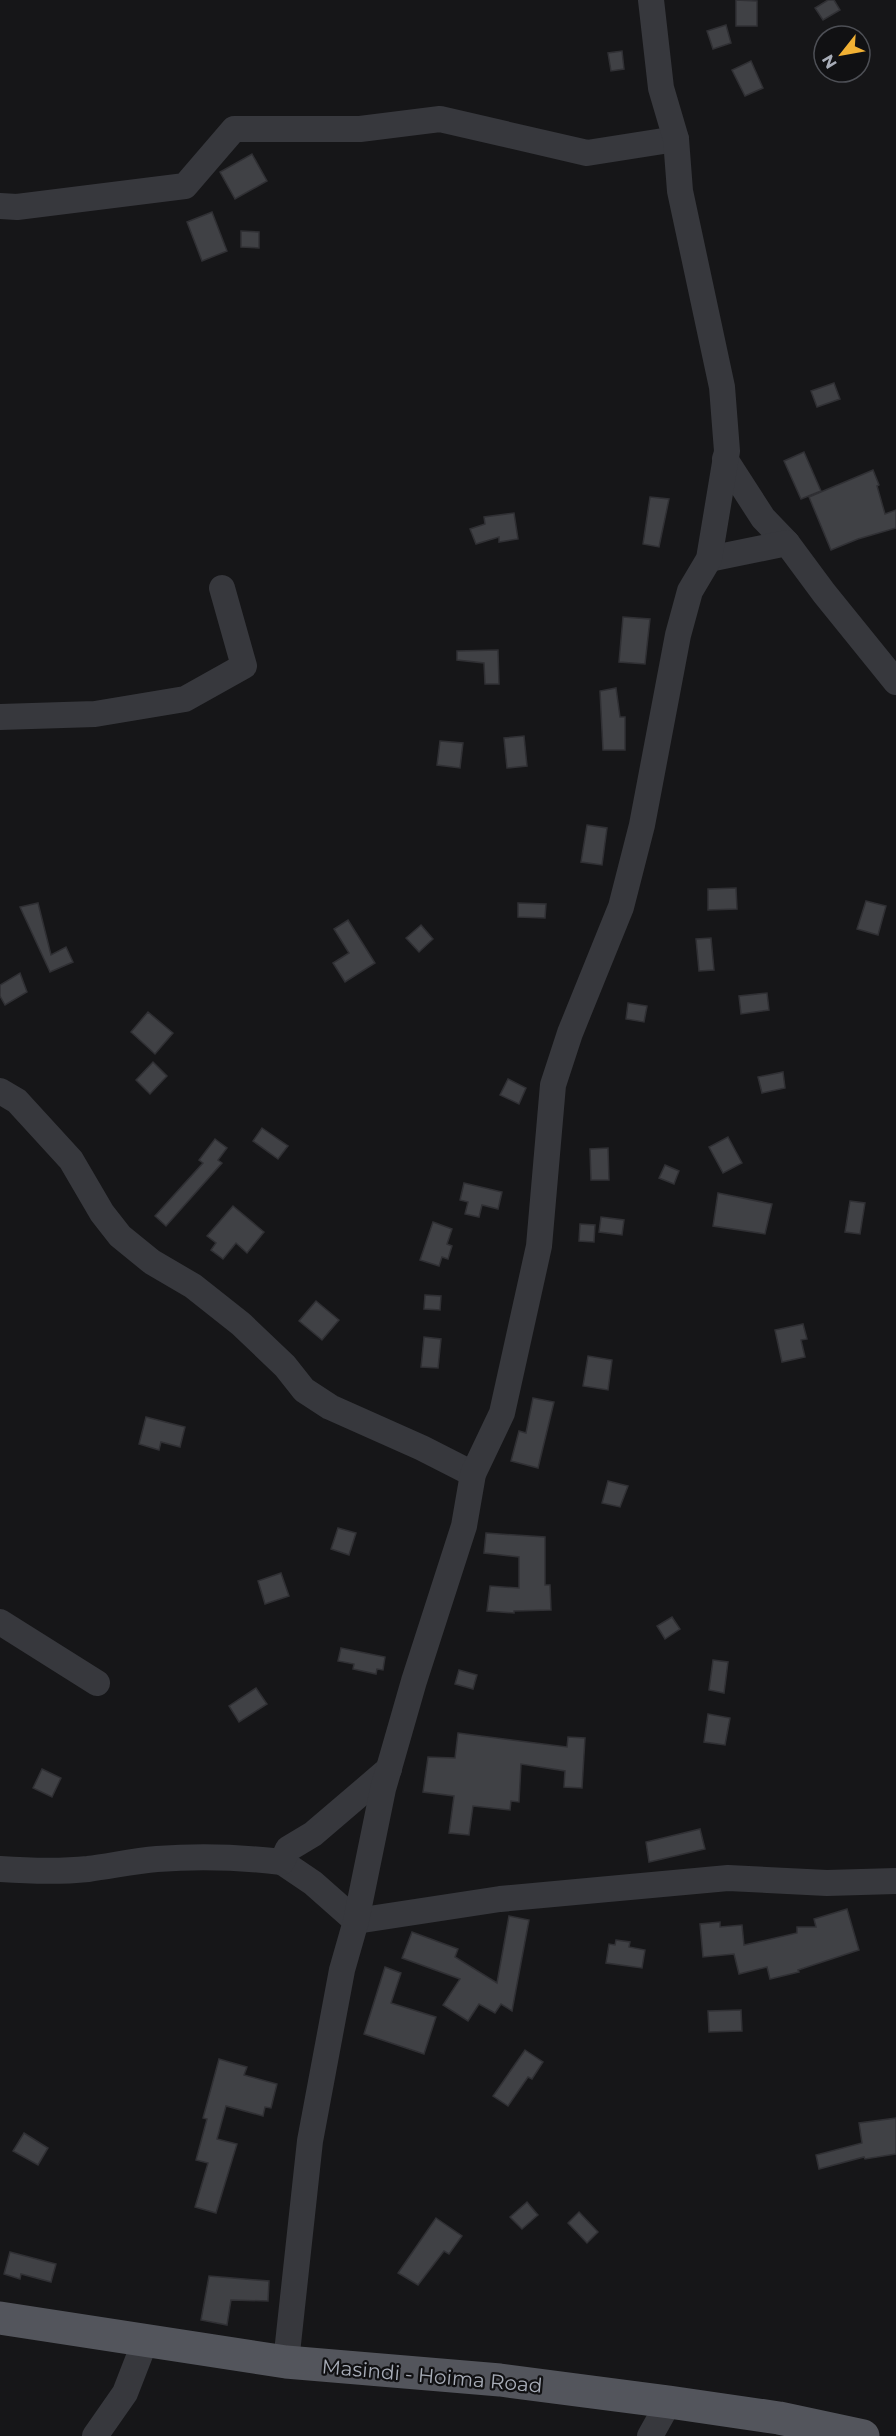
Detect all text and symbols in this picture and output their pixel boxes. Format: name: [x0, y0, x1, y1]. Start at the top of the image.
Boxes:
north arrow: [812, 24, 872, 84]
text: N: [818, 51, 841, 72]
street label: Masindi - Hoima Road: [321, 2354, 543, 2398]

